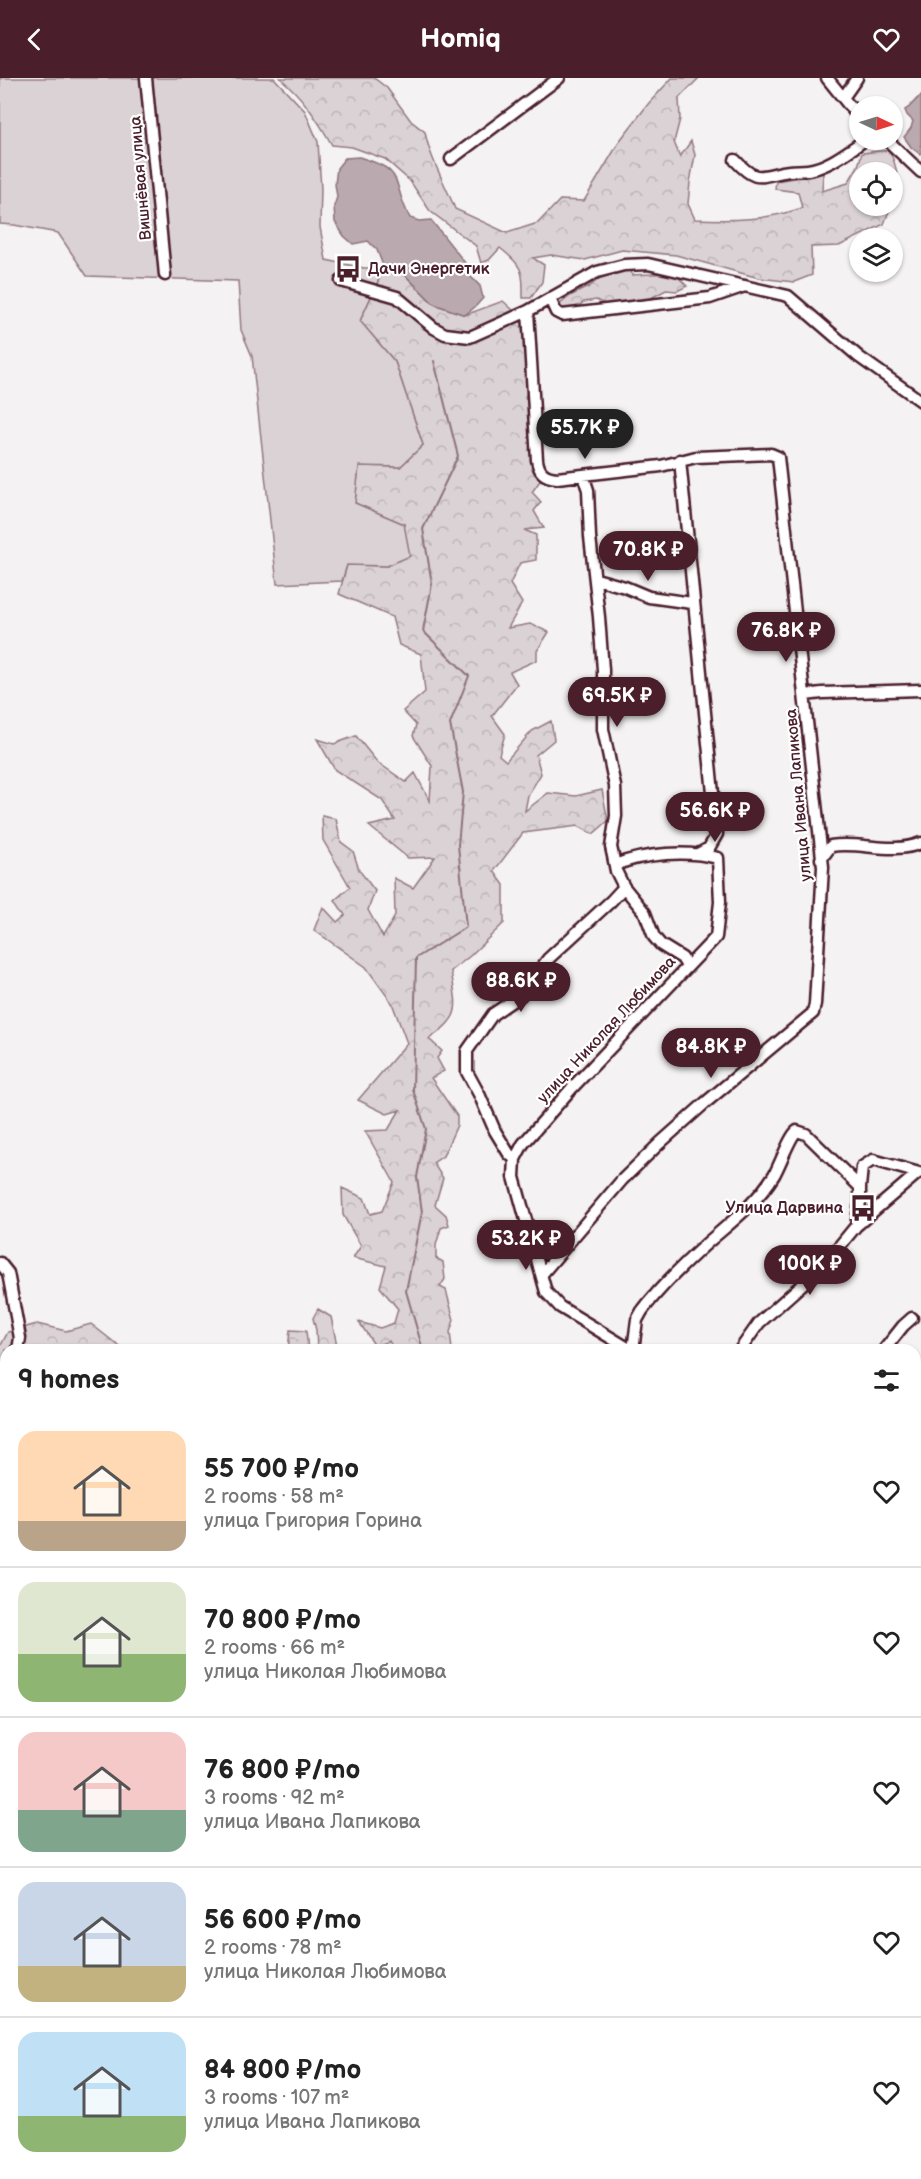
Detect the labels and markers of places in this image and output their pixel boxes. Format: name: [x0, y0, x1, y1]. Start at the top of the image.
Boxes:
bus stop icon: Дачи Энергетик: [333, 254, 363, 284]
place label: Дачи Энергетик: [368, 260, 490, 279]
pin: 55.7K ₽: [530, 409, 640, 460]
pin: 70.8K ₽: [593, 531, 703, 582]
pin: 76.8K ₽: [731, 612, 841, 663]
pin: 69.5K ₽: [562, 677, 672, 728]
pin: 56.6K ₽: [660, 792, 770, 843]
pin: 88.6K ₽: [466, 962, 576, 1013]
pin: 84.8K ₽: [656, 1028, 766, 1079]
bus stop icon: Улица Дарвина: [848, 1193, 878, 1223]
place label: Улица Дарвина: [725, 1199, 844, 1218]
pin: 53.2K ₽: [471, 1220, 581, 1271]
pin: 100K ₽: [761, 1245, 859, 1296]

